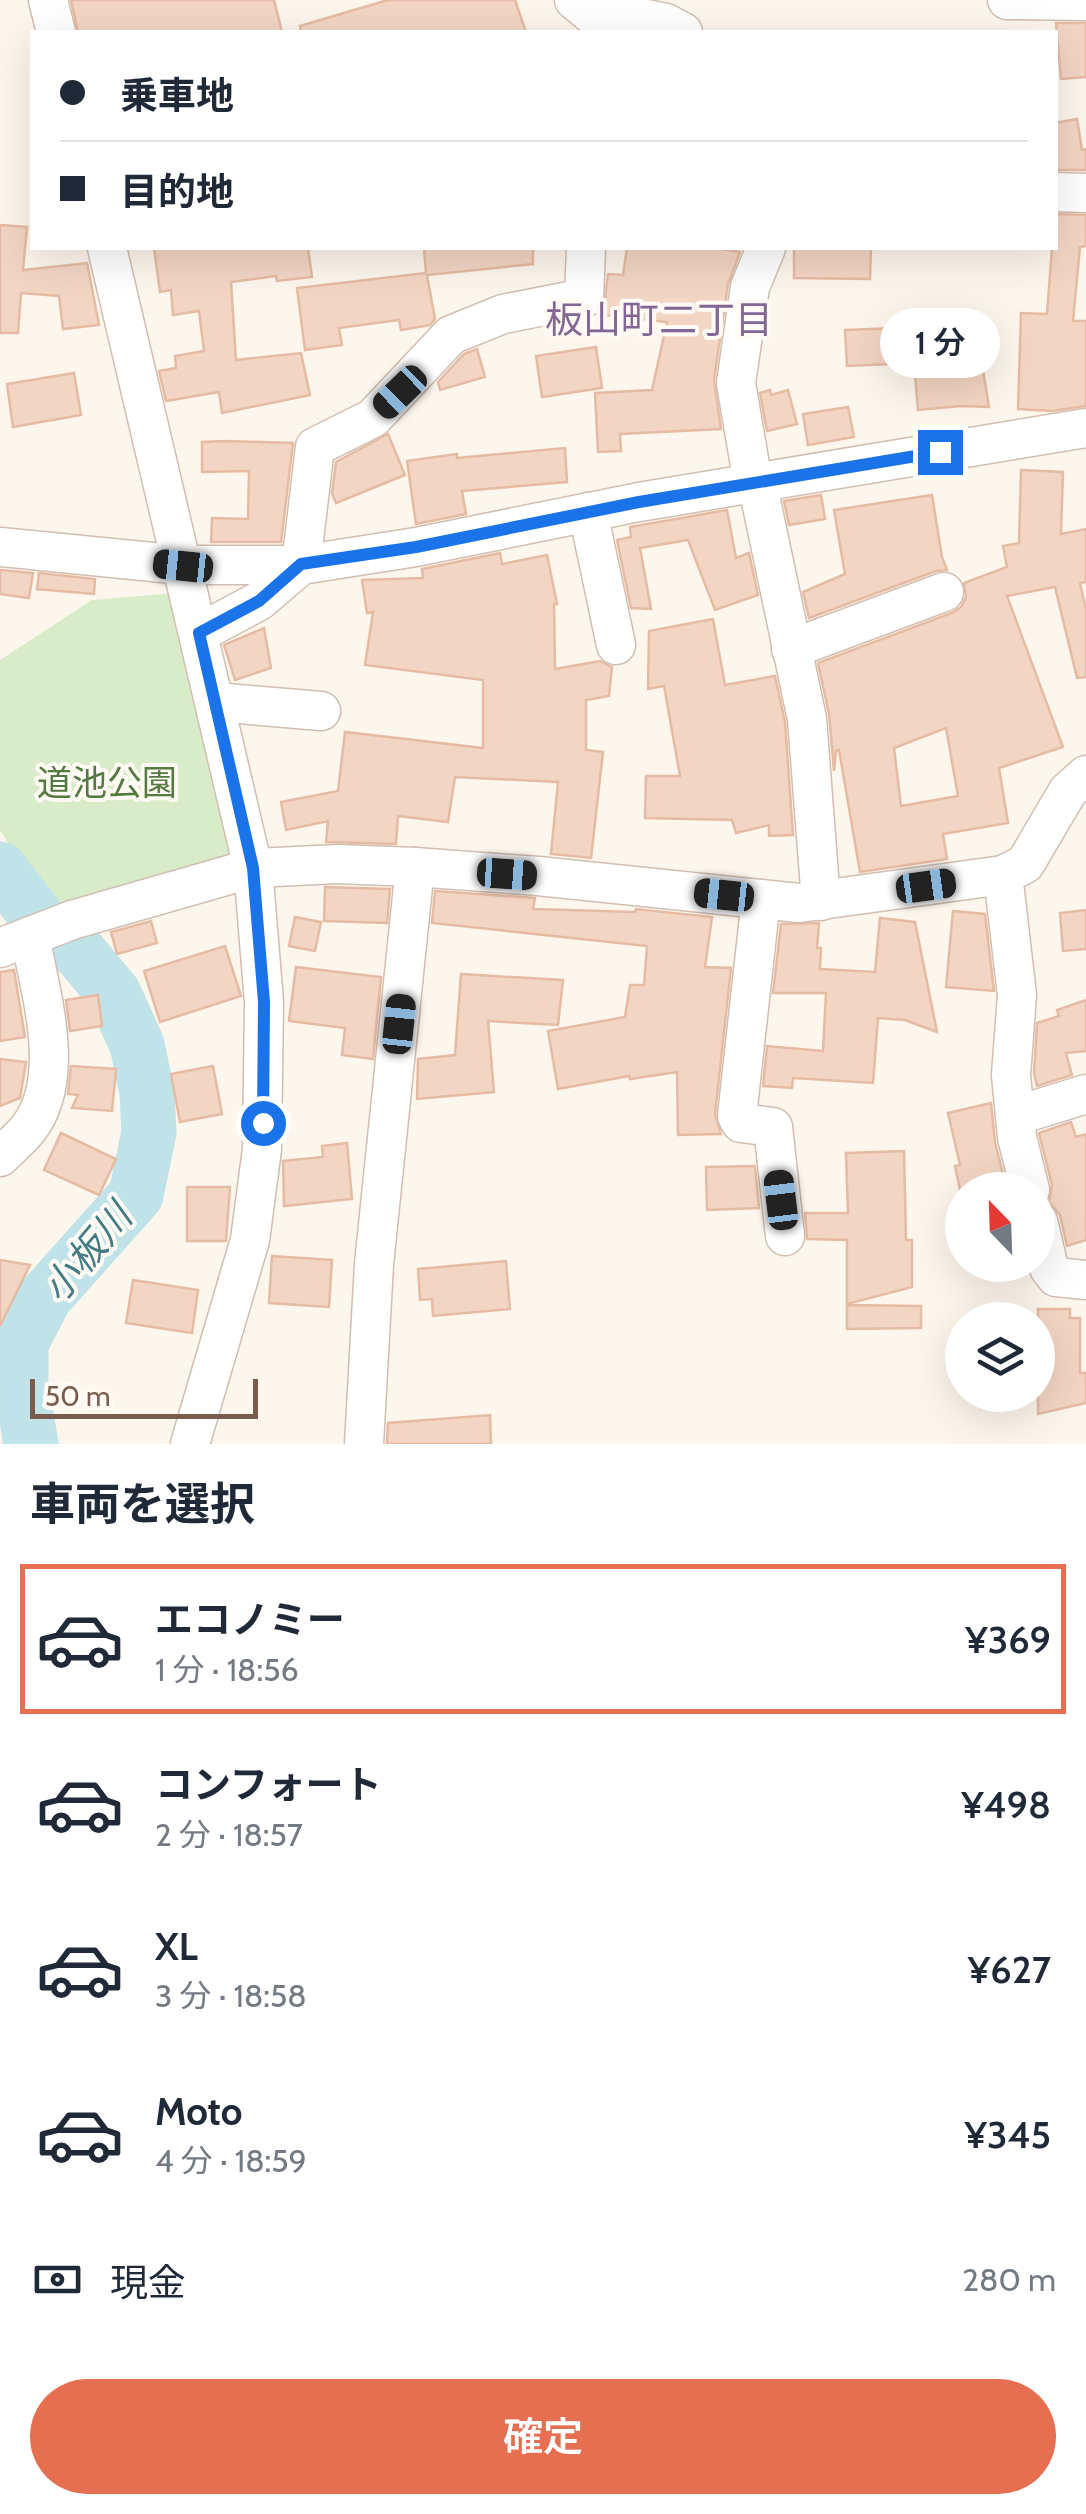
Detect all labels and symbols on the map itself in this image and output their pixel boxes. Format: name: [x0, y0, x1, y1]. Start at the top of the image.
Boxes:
district label: 板山町二丁目: [545, 296, 773, 343]
callout: 1 分: [880, 307, 1000, 377]
car: [368, 360, 432, 424]
route end: [918, 430, 963, 475]
car: [152, 548, 214, 584]
park label: 道池公園: [37, 761, 177, 804]
car: [476, 857, 538, 891]
car: [894, 867, 958, 905]
car: [693, 877, 755, 913]
car: [381, 993, 417, 1055]
route start: [241, 1101, 286, 1146]
car: [762, 1168, 800, 1232]
north arrow: [945, 1172, 1055, 1282]
water label: 小板川: [32, 1191, 144, 1311]
scale bar: [30, 1374, 258, 1418]

